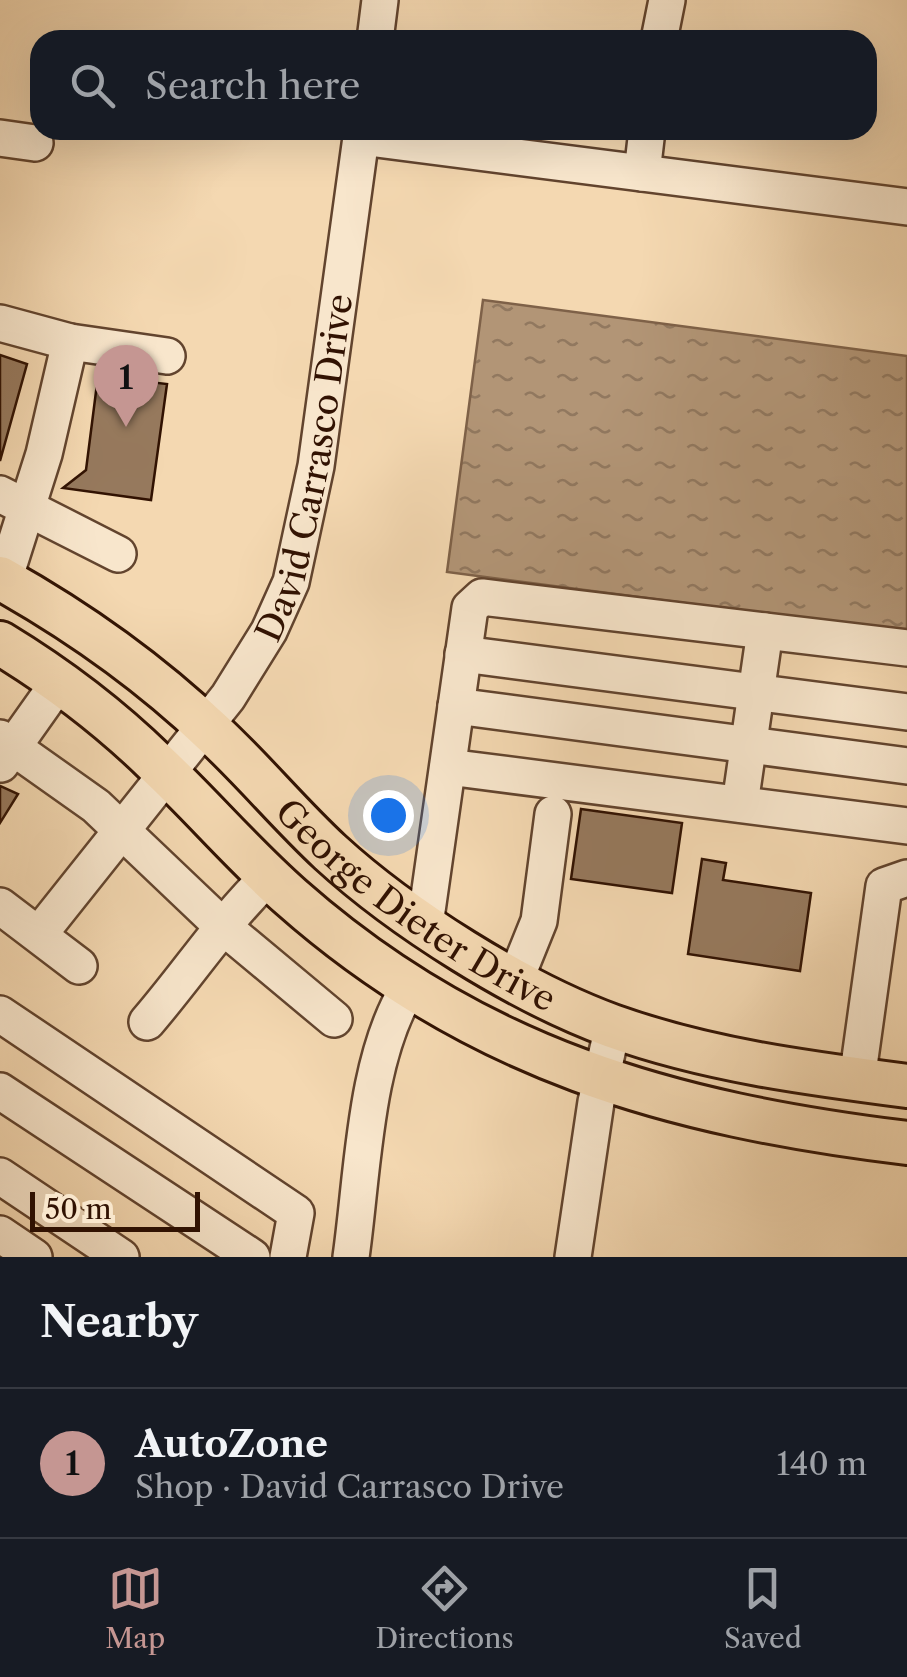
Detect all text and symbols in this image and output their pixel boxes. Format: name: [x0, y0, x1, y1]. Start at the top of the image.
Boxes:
search box: [30, 30, 877, 140]
icon: search: [65, 58, 120, 113]
text: Search here: [145, 62, 360, 109]
street label: David Carrasco Drive: [246, 291, 361, 648]
pin: 1: [94, 344, 158, 427]
street label: George Dieter Drive: [267, 790, 563, 1020]
your location: [363, 790, 414, 841]
scale bar: [30, 1187, 200, 1232]
text: 50 m: [45, 1192, 112, 1226]
text: Nearby: [40, 1296, 198, 1348]
text: AutoZone: [135, 1420, 328, 1467]
text: 1: [65, 1444, 80, 1483]
text: 140 m: [776, 1444, 867, 1483]
text: Shop · David Carrasco Drive: [135, 1467, 564, 1506]
tab: Map: [105, 1561, 165, 1655]
tab: Directions: [375, 1561, 514, 1655]
tab: Saved: [724, 1561, 802, 1655]

